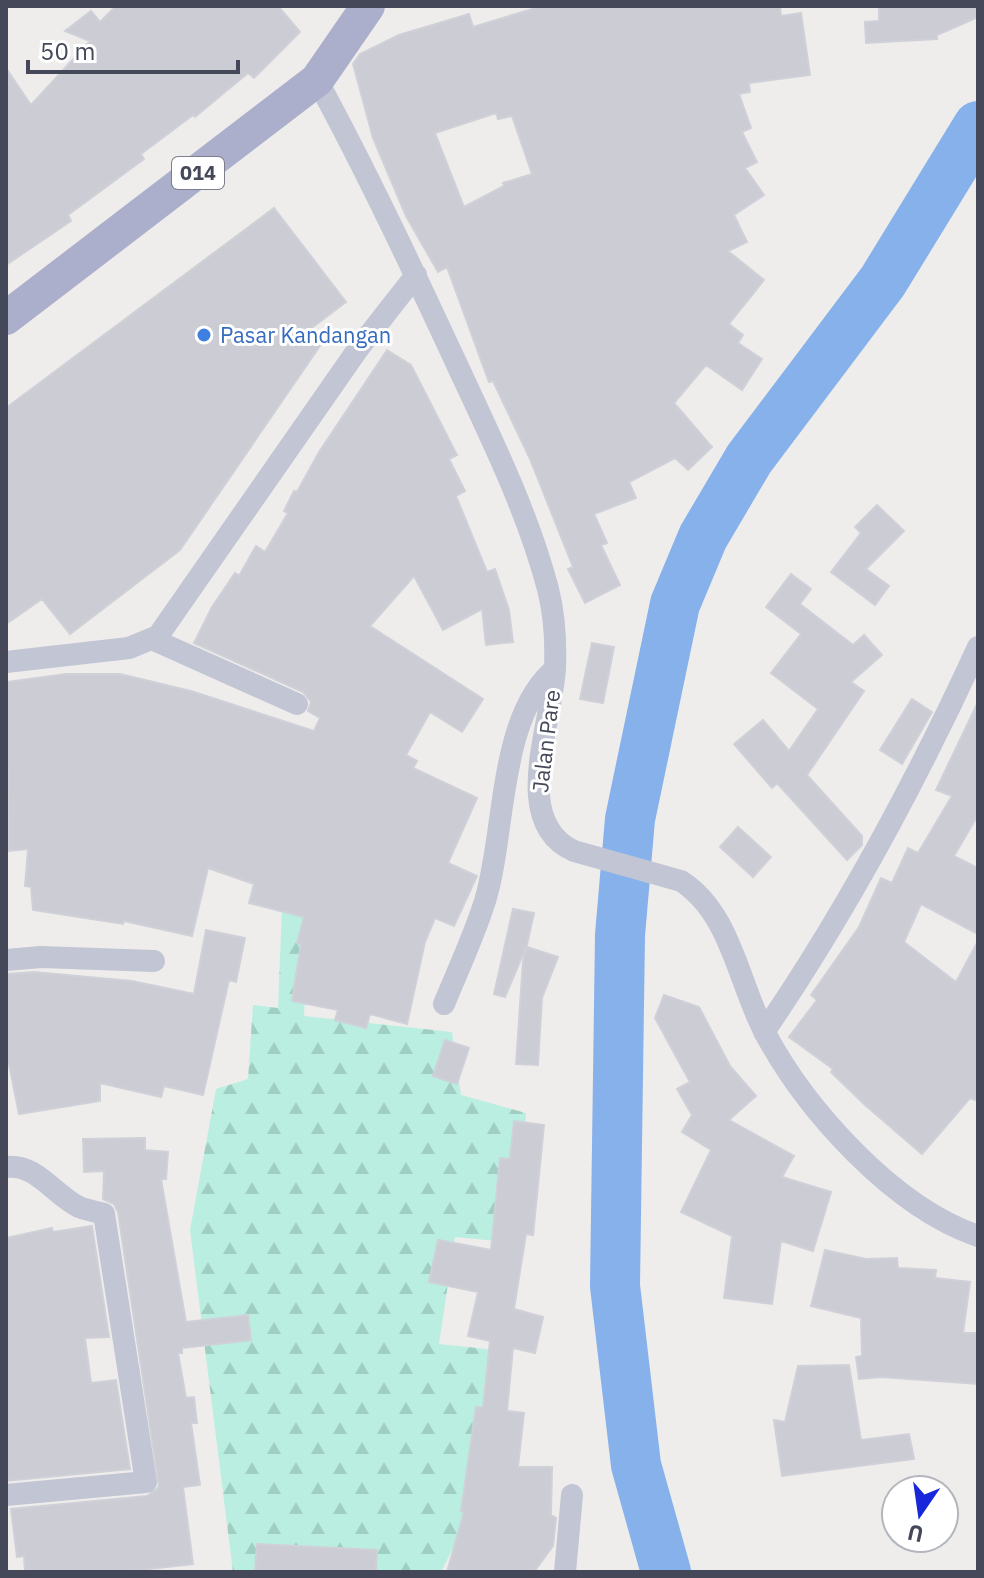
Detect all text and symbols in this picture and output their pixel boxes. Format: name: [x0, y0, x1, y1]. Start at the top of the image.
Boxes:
scale bar: [28, 24, 238, 74]
text: 50 m: [40, 35, 95, 67]
road number: 014: [172, 157, 224, 189]
place label: Pasar Kandangan: [220, 320, 391, 349]
marker: Pasar Kandangan: [195, 326, 213, 344]
street label: Jalan Pare: [525, 688, 566, 794]
north arrow: [880, 1474, 960, 1554]
text: U: [905, 1518, 926, 1550]

